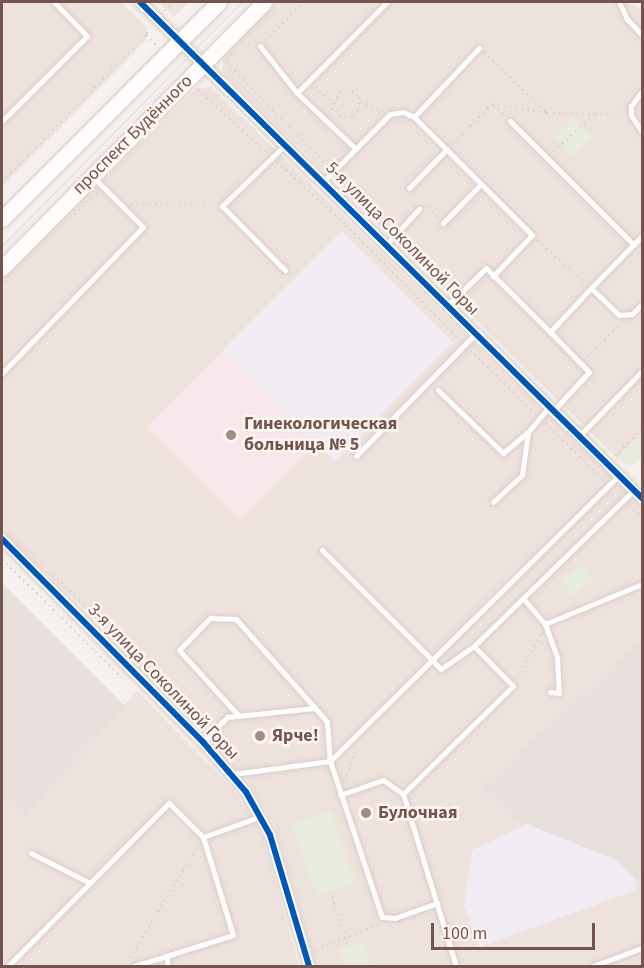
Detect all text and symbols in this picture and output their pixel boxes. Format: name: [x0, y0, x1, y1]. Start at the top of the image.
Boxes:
street label: проспект Будённого: [69, 71, 197, 199]
street label: 5-я улица Соколиной Горы: [321, 158, 483, 320]
place label: Гинекологическая больница № 5: [244, 414, 397, 456]
marker: Гинекологическая больница № 5: [222, 426, 240, 444]
street label: 3-я улица Соколиной Горы: [83, 599, 243, 765]
place label: Ярче!: [272, 725, 319, 747]
marker: Ярче!: [253, 729, 267, 743]
place label: Булочная: [378, 802, 458, 824]
marker: Булочная: [359, 806, 373, 820]
scale bar: [434, 911, 598, 949]
text: 100 m: [442, 921, 487, 946]

